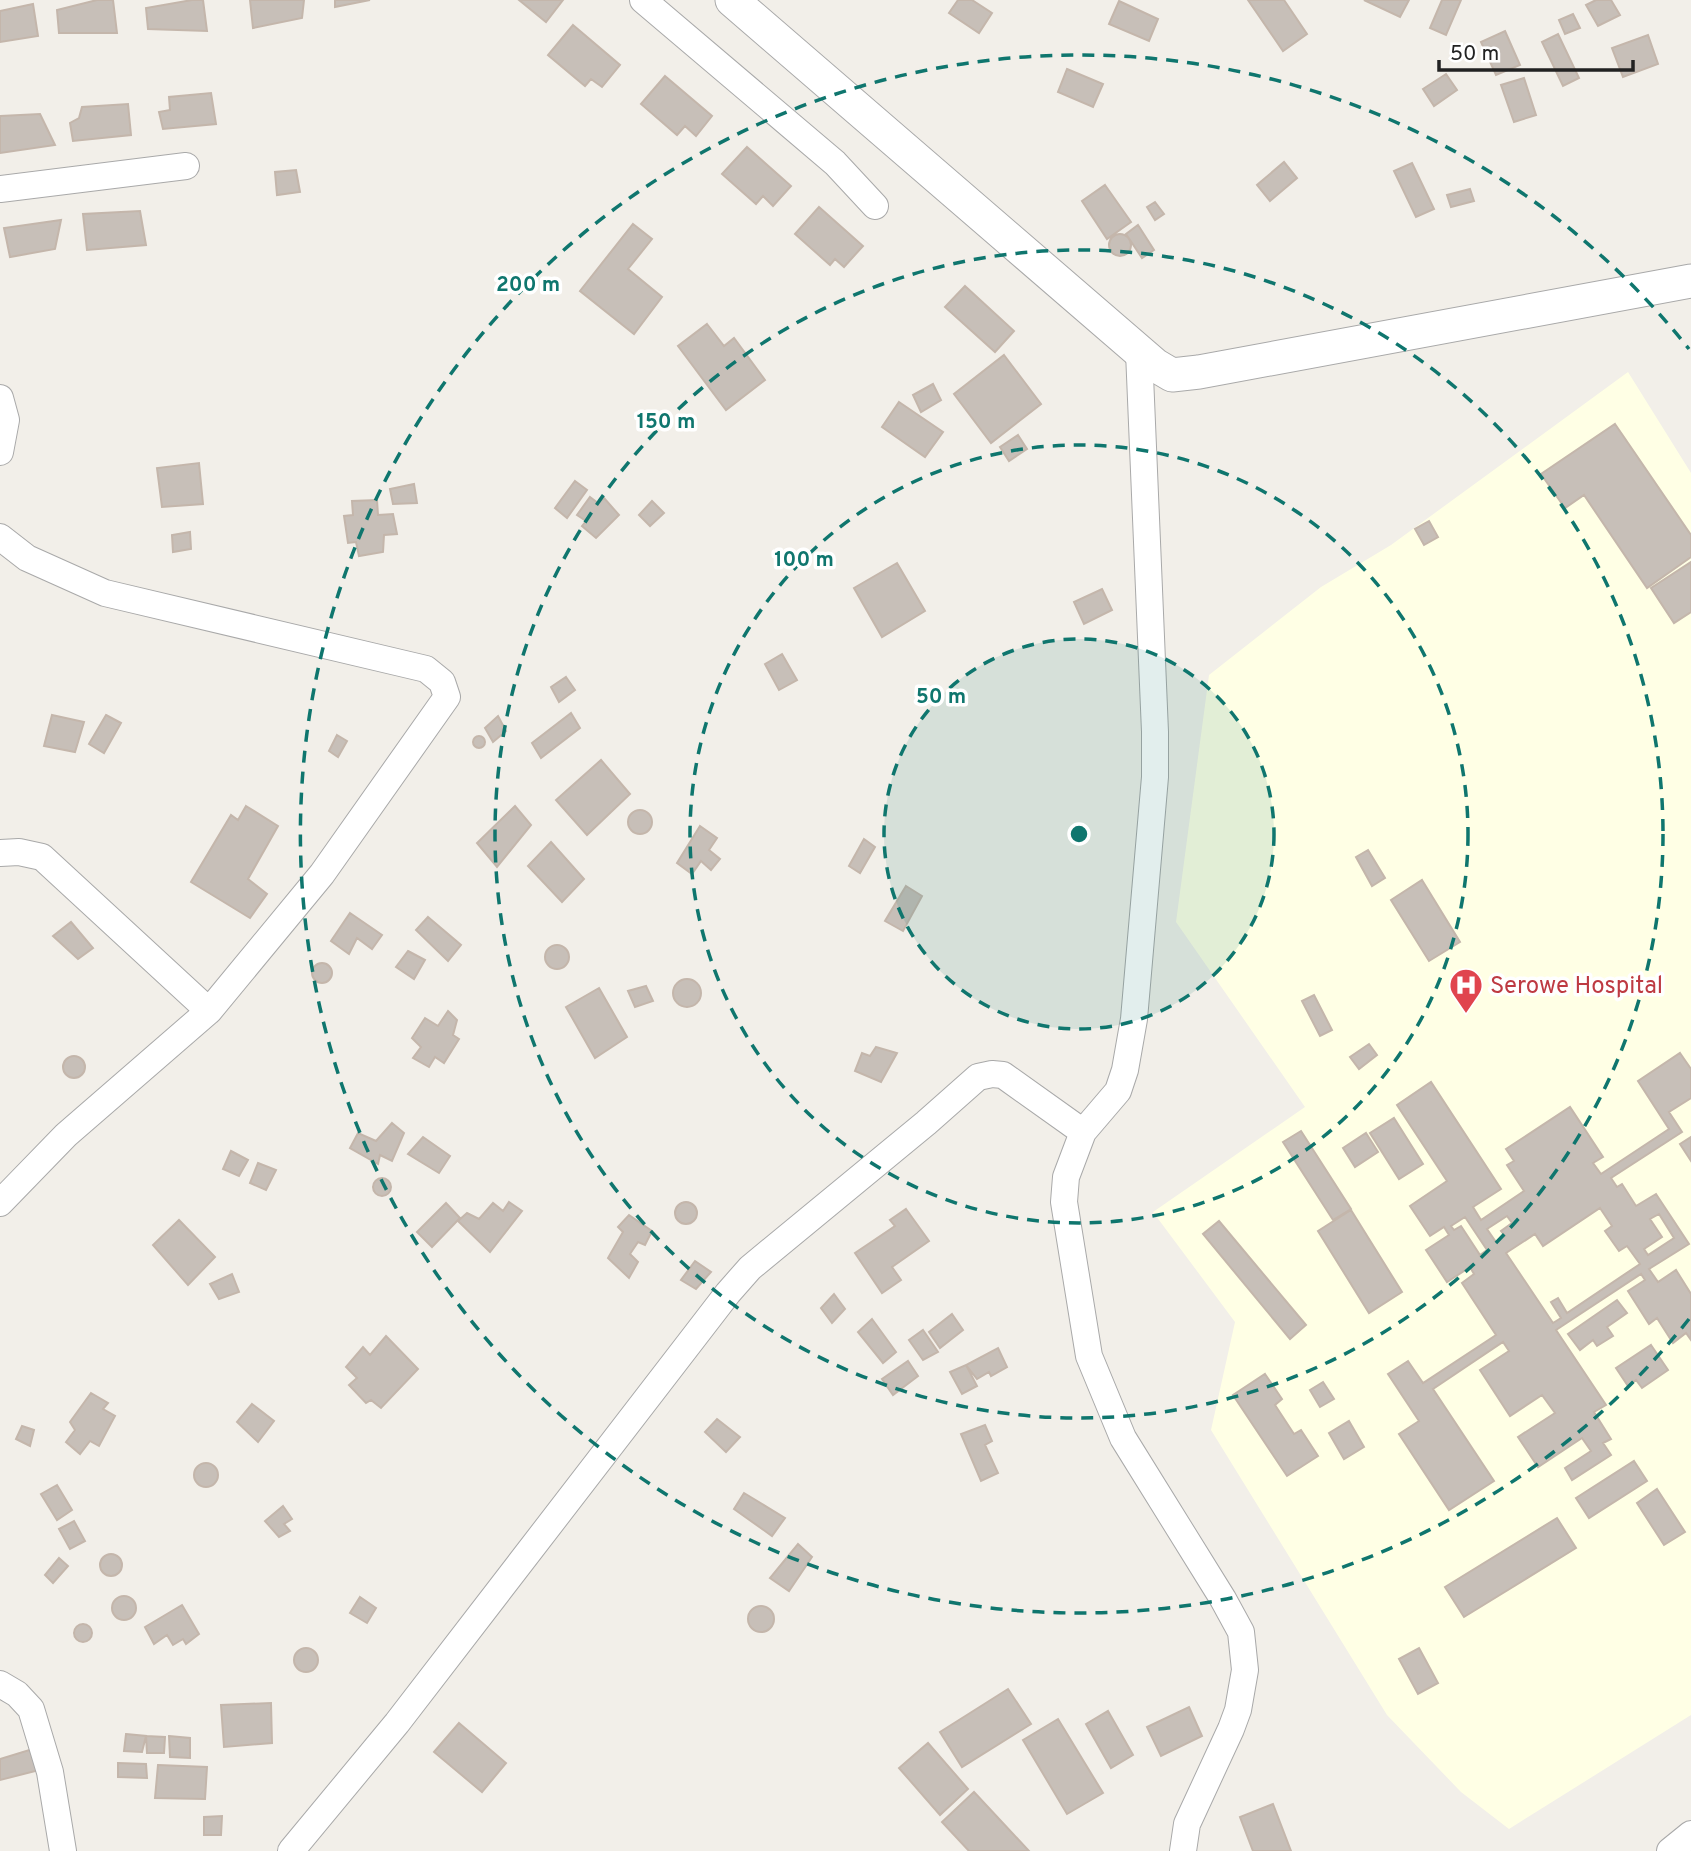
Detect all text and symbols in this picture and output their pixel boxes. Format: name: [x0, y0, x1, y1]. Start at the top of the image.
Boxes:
scale bar: [1439, 28, 1633, 72]
text: 50 m: [1450, 41, 1499, 68]
text: 200 m: [496, 272, 560, 299]
text: 150 m: [637, 409, 695, 436]
text: 100 m: [774, 547, 834, 574]
text: 50 m: [916, 684, 966, 711]
centre of rings: [1067, 822, 1091, 846]
hospital icon: Serowe Hospital: [1447, 966, 1485, 1015]
place label: Serowe Hospital: [1490, 972, 1663, 1002]

